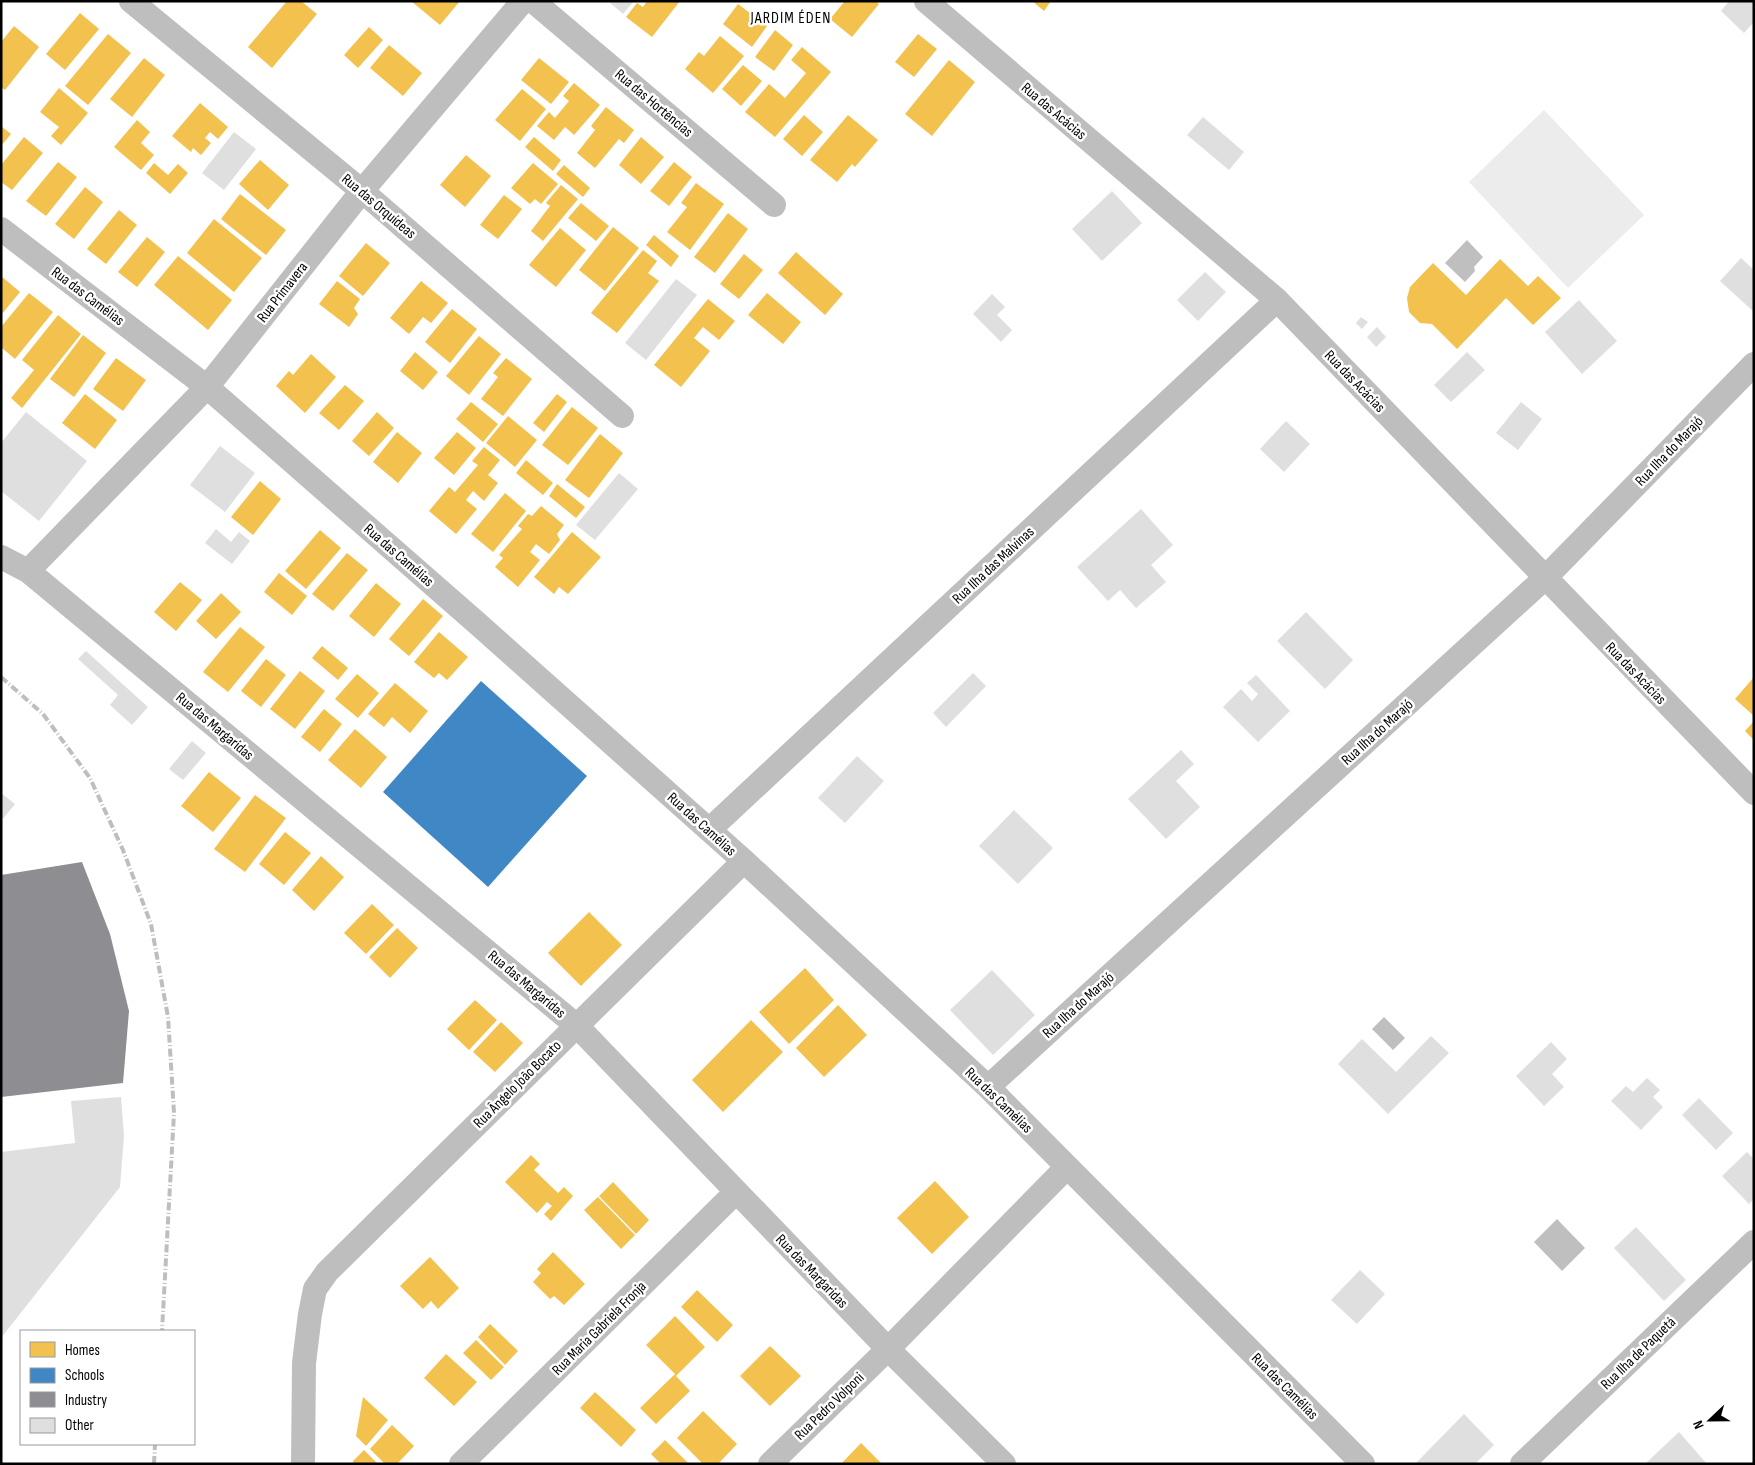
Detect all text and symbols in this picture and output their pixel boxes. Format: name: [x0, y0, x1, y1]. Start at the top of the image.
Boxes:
district label: JARDIM ÉDEN: [750, 9, 831, 28]
street label: Rua das Hortências: [611, 65, 697, 142]
street label: Rua das Acácias: [1017, 79, 1090, 144]
street label: Rua das Orquídeas: [338, 170, 420, 243]
street label: Rua Primavera: [253, 258, 312, 326]
street label: Rua das Camélias: [47, 263, 128, 330]
street label: Rua das Acácias: [1320, 346, 1389, 416]
street label: Rua Ilha do Marajó: [1631, 412, 1707, 490]
street label: Rua das Camélias: [360, 520, 438, 591]
street label: Rua Ilha das Malvinas: [948, 523, 1038, 608]
street label: Rua das Acácias: [1601, 638, 1670, 708]
street label: Rua das Margaridas: [172, 688, 257, 764]
street label: Rua Ilha do Marajó: [1338, 695, 1417, 770]
street label: Rua das Camélias: [663, 788, 740, 860]
street label: Rua das Margaridas: [484, 946, 569, 1022]
street label: Rua Ilha do Marajó: [1039, 968, 1118, 1043]
street label: Rua Ângelo João Bocato: [469, 1036, 565, 1132]
street label: Rua das Camélias: [961, 1063, 1036, 1137]
street label: Rua das Margaridas: [772, 1230, 852, 1312]
street label: Rua Maria Gabriela Fronja: [548, 1277, 651, 1379]
street label: Rua Ilha de Paquetá: [1597, 1313, 1680, 1394]
legend: [20, 1330, 195, 1445]
text: Homes: [65, 1341, 100, 1360]
street label: Rua das Camélias: [1247, 1349, 1322, 1424]
text: Schools: [65, 1366, 104, 1385]
street label: Rua Pedro Volponi: [791, 1368, 868, 1444]
text: Industry: [65, 1391, 107, 1410]
north arrow: [1685, 1395, 1735, 1445]
text: Other: [65, 1416, 94, 1435]
text: N: [1689, 1418, 1708, 1431]

